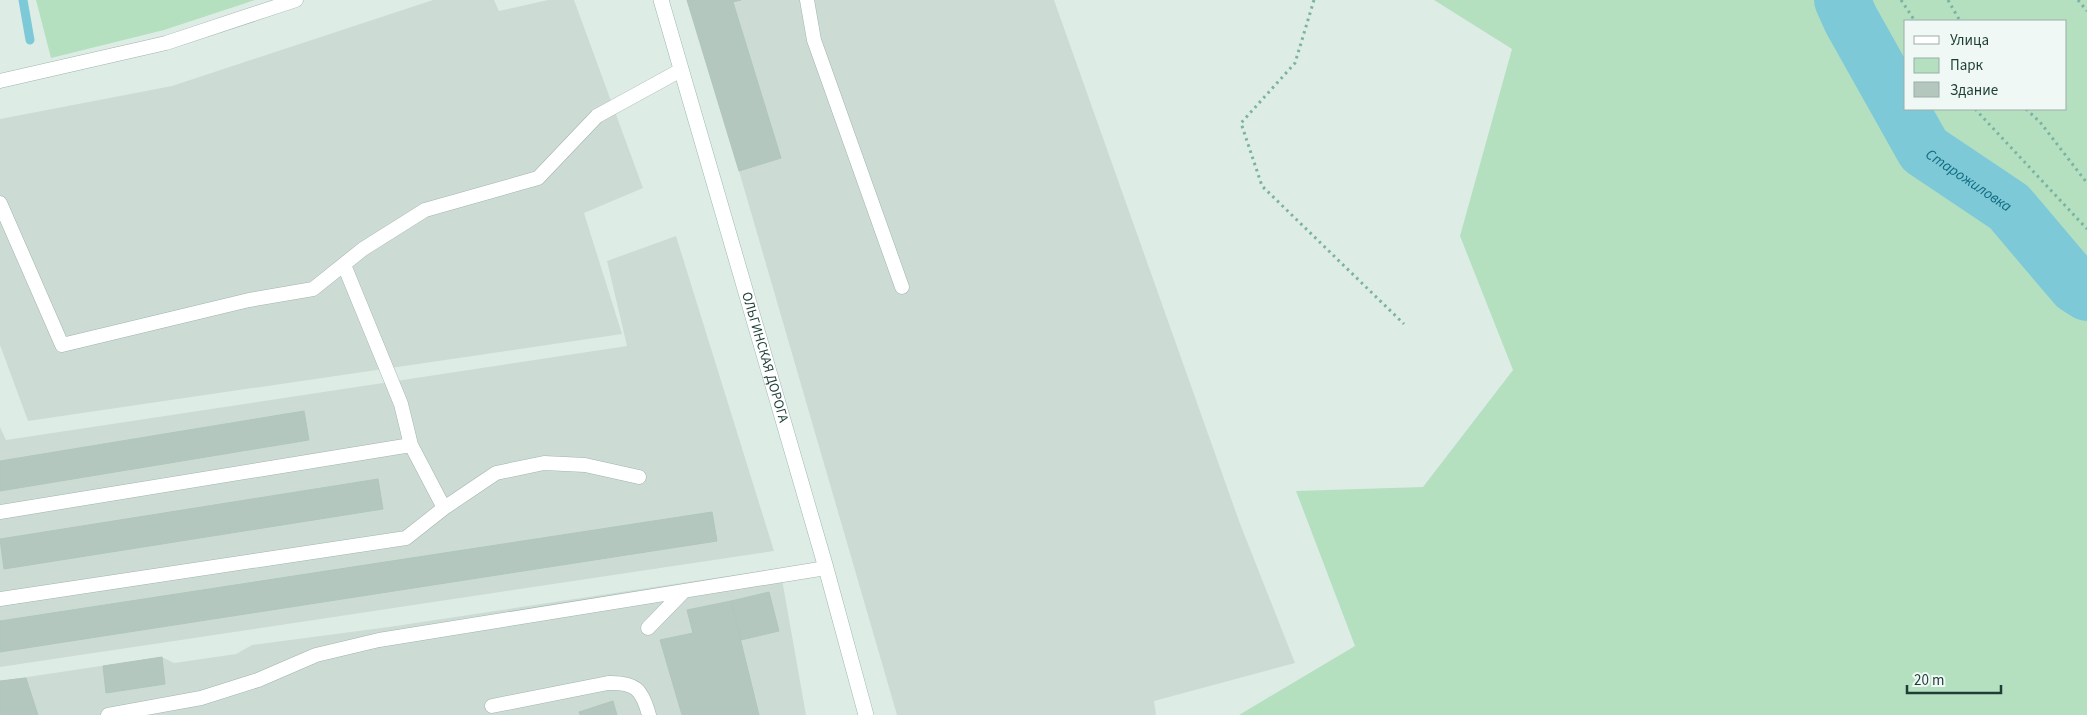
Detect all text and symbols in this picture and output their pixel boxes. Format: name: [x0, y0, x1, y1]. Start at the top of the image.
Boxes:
legend: [1904, 20, 2067, 110]
text: Улица: [1950, 30, 1989, 51]
text: Парк: [1950, 55, 1984, 76]
text: Здание: [1950, 80, 1998, 101]
water label: Старожиловка: [1922, 144, 2016, 217]
street label: ОЛЬГИНСКАЯ ДОРОГА: [736, 290, 793, 425]
scale bar: [1907, 662, 2001, 694]
text: 20 m: [1914, 670, 1944, 691]

